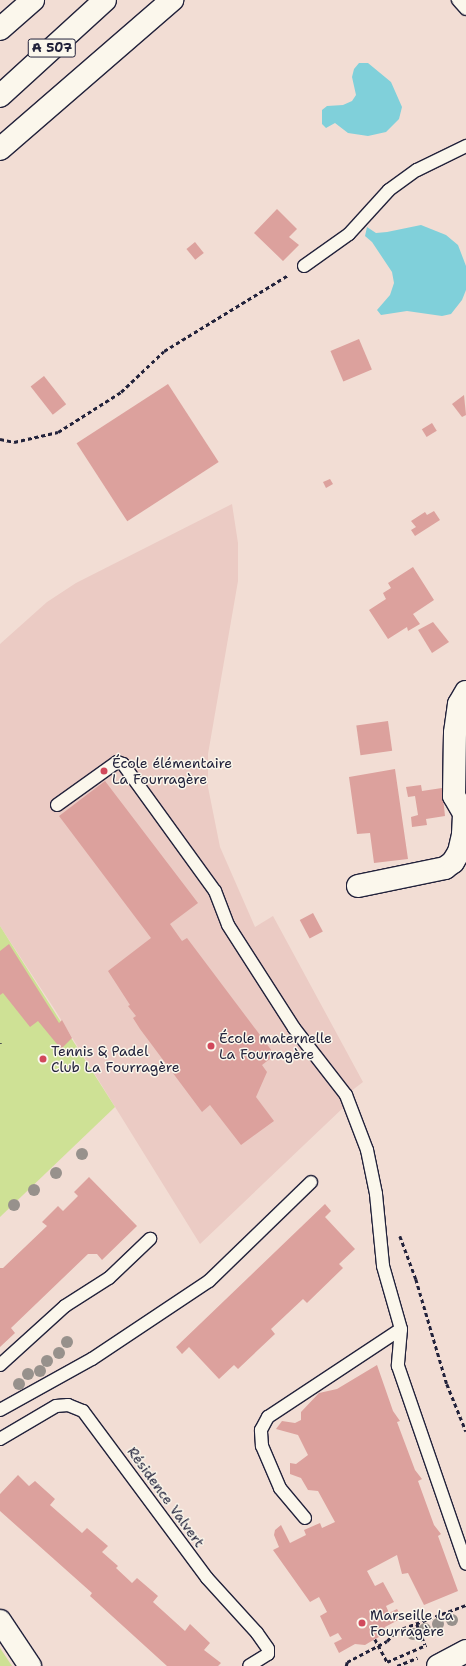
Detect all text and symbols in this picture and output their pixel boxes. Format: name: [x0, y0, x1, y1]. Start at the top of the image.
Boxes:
road number: A 507: [27, 37, 77, 59]
place label: École élémentaire La Fourragère: [112, 755, 232, 788]
marker: École élémentaire La Fourragère: [99, 766, 109, 776]
place label: École maternelle La Fourragère: [219, 1030, 332, 1062]
marker: École maternelle La Fourragère: [206, 1041, 216, 1051]
place label: Tennis & Padel Club La Fourragère: [51, 1043, 180, 1076]
marker: Tennis & Padel Club La Fourragère: [38, 1054, 48, 1064]
street label: Résidence Valvert: [124, 1443, 208, 1551]
place label: Marseille La Fourragère: [370, 1607, 453, 1640]
marker: Marseille La Fourragère: [357, 1618, 367, 1628]

